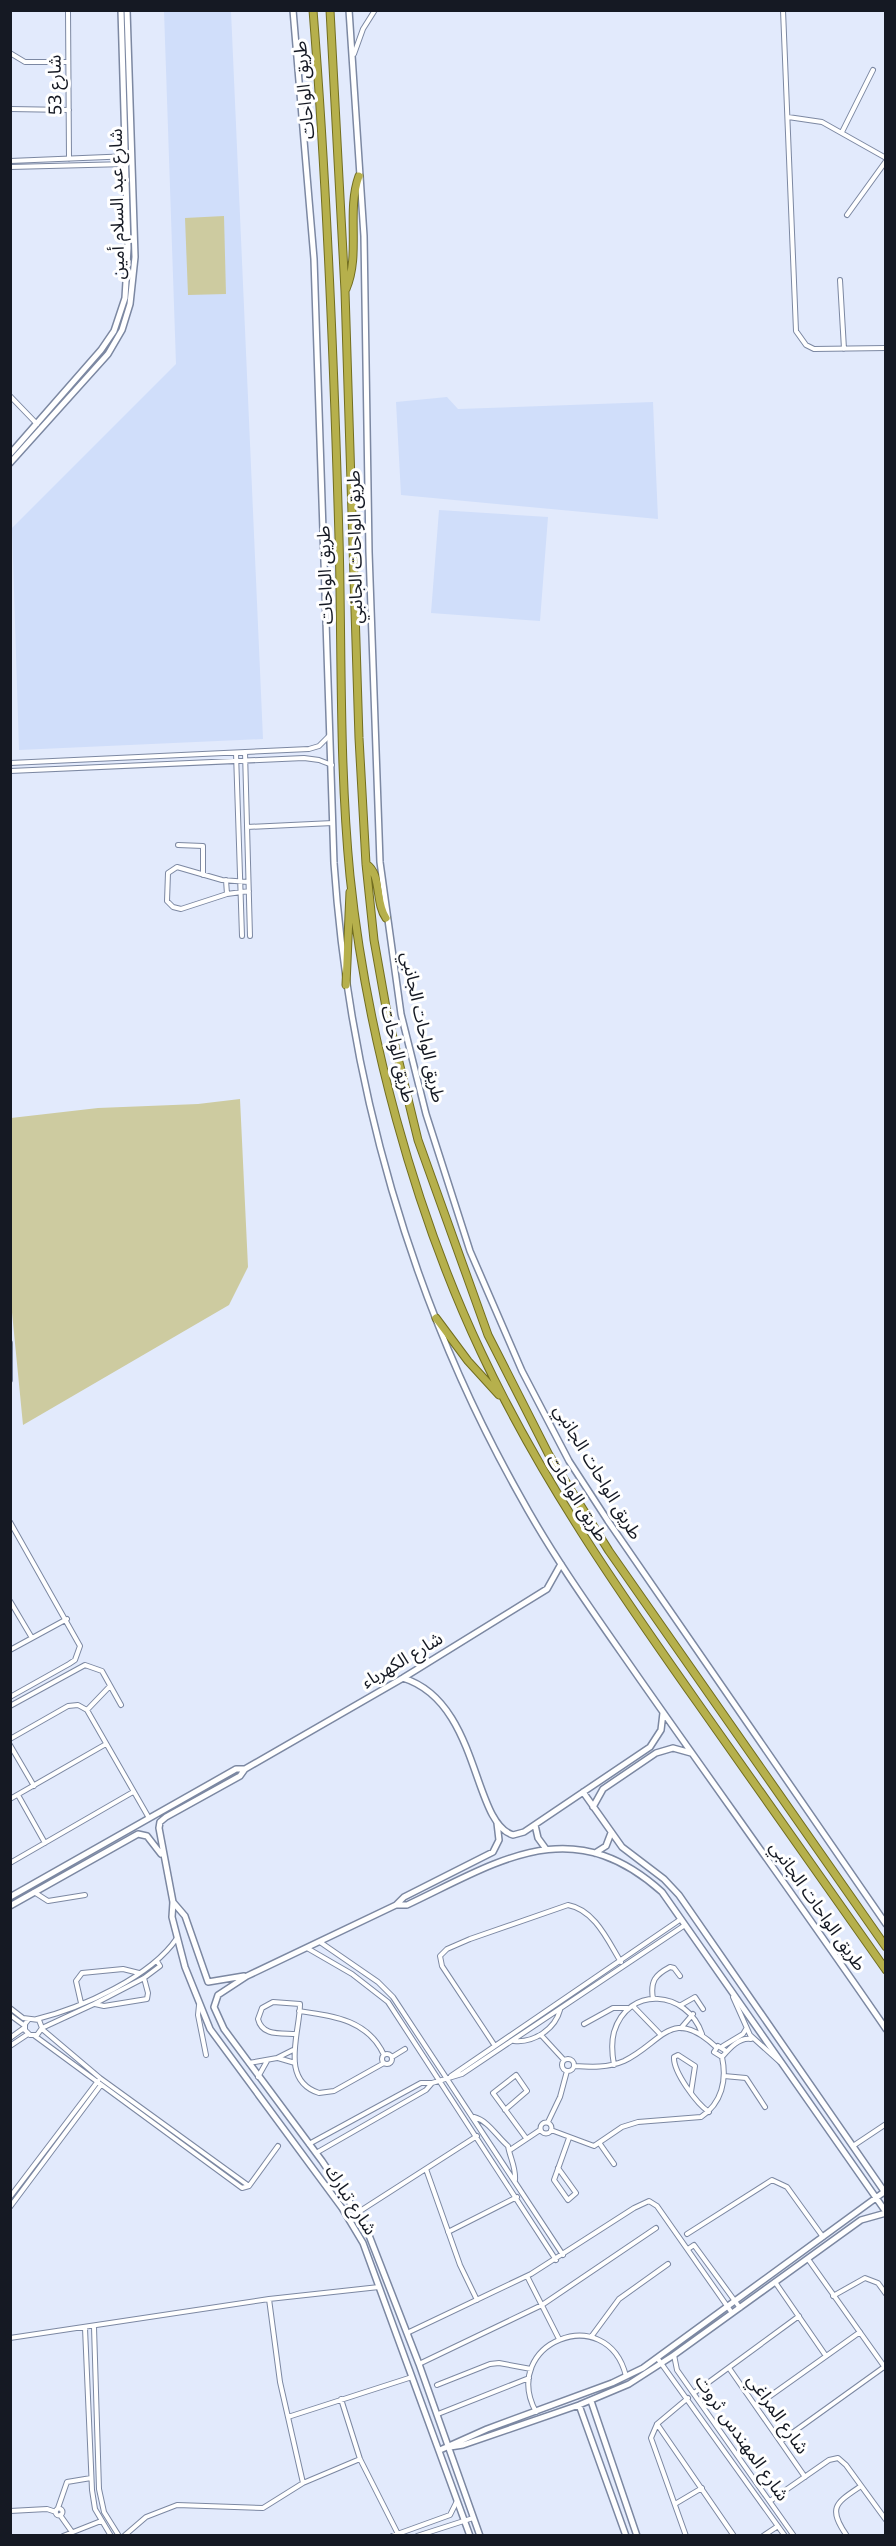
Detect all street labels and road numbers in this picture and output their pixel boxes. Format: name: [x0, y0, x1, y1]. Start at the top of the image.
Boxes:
street label: طريق الواحات: [281, 39, 327, 141]
street label: شارع 53: [35, 54, 75, 116]
street label: شارع عبد السلام أمين: [97, 128, 137, 280]
street label: طريق الواحات الجانبي: [335, 470, 375, 624]
street label: طريق الواحات: [304, 525, 346, 625]
street label: طريق الواحات الجانبي: [396, 950, 450, 1104]
street label: طريق الواحات: [376, 1003, 420, 1105]
street label: طريق الواحات الجانبي: [549, 1401, 647, 1543]
street label: طريق الواحات: [542, 1450, 612, 1546]
street label: شارع الكهرباء: [353, 1620, 451, 1700]
street label: طريق الواحات الجانبي: [758, 1832, 878, 1980]
street label: شارع تبارك: [314, 2157, 388, 2243]
street label: شارع المراغي: [736, 2365, 820, 2463]
street label: شارع المهندس ثروت: [684, 2366, 800, 2510]

